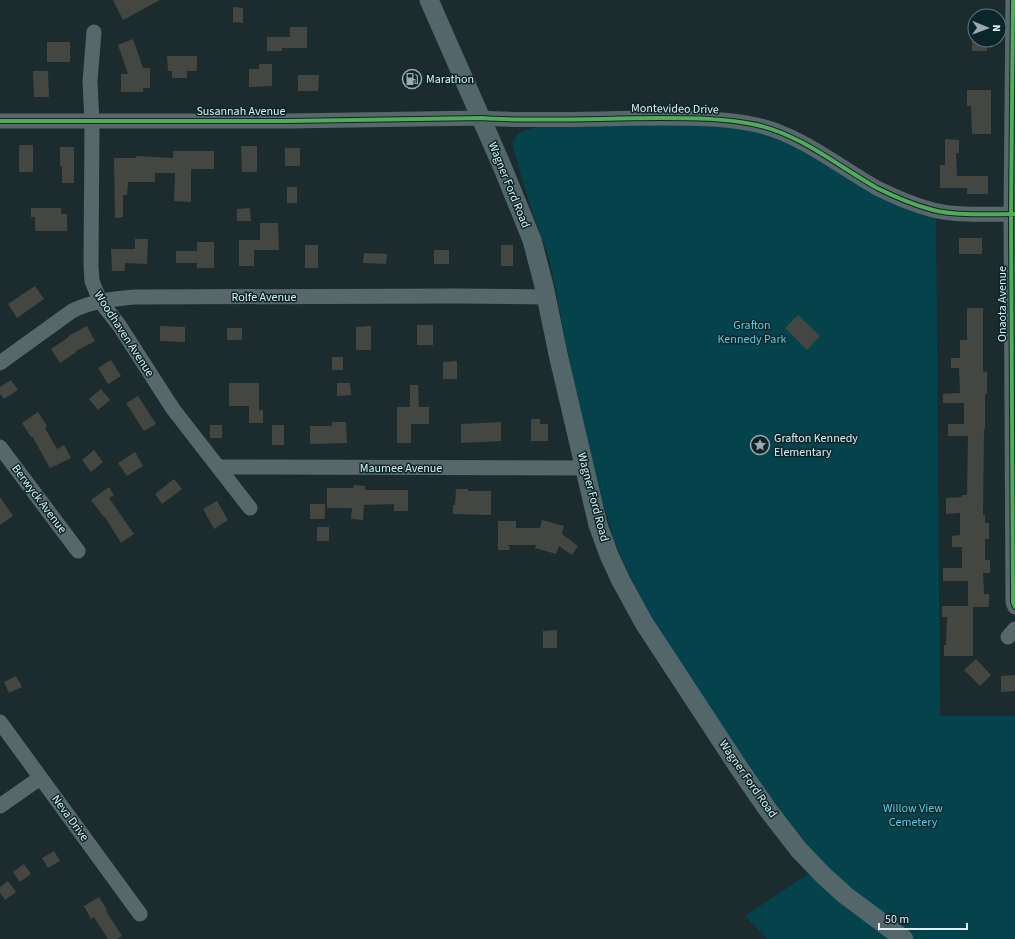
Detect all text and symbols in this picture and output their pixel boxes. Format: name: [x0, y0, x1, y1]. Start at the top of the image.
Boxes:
north arrow: [967, 8, 1007, 48]
text: N: [989, 24, 1004, 32]
fuel station icon: Marathon: [401, 68, 423, 90]
place label: Marathon: [426, 71, 474, 88]
street label: Montevideo Drive: [631, 100, 719, 118]
street label: Susannah Avenue: [196, 103, 286, 120]
street label: Wagner Ford Road: [484, 139, 534, 231]
street label: Onaota Avenue: [994, 266, 1011, 342]
street label: Woodhaven Avenue: [90, 288, 158, 380]
street label: Rolfe Avenue: [232, 289, 297, 306]
park label: Grafton Kennedy Park: [718, 317, 787, 348]
place label: Grafton Kennedy Elementary: [774, 430, 858, 461]
place icon: Grafton Kennedy Elementary: [749, 434, 771, 456]
street label: Wagner Ford Road: [573, 451, 613, 543]
street label: Maumee Avenue: [360, 460, 442, 477]
street label: Berwyck Avenue: [7, 461, 71, 537]
street label: Wagner Ford Road: [715, 737, 781, 821]
street label: Neva Drive: [47, 791, 93, 845]
park label: Willow View Cemetery: [883, 800, 943, 831]
scale bar: [879, 905, 967, 931]
text: 50 m: [885, 911, 909, 928]

